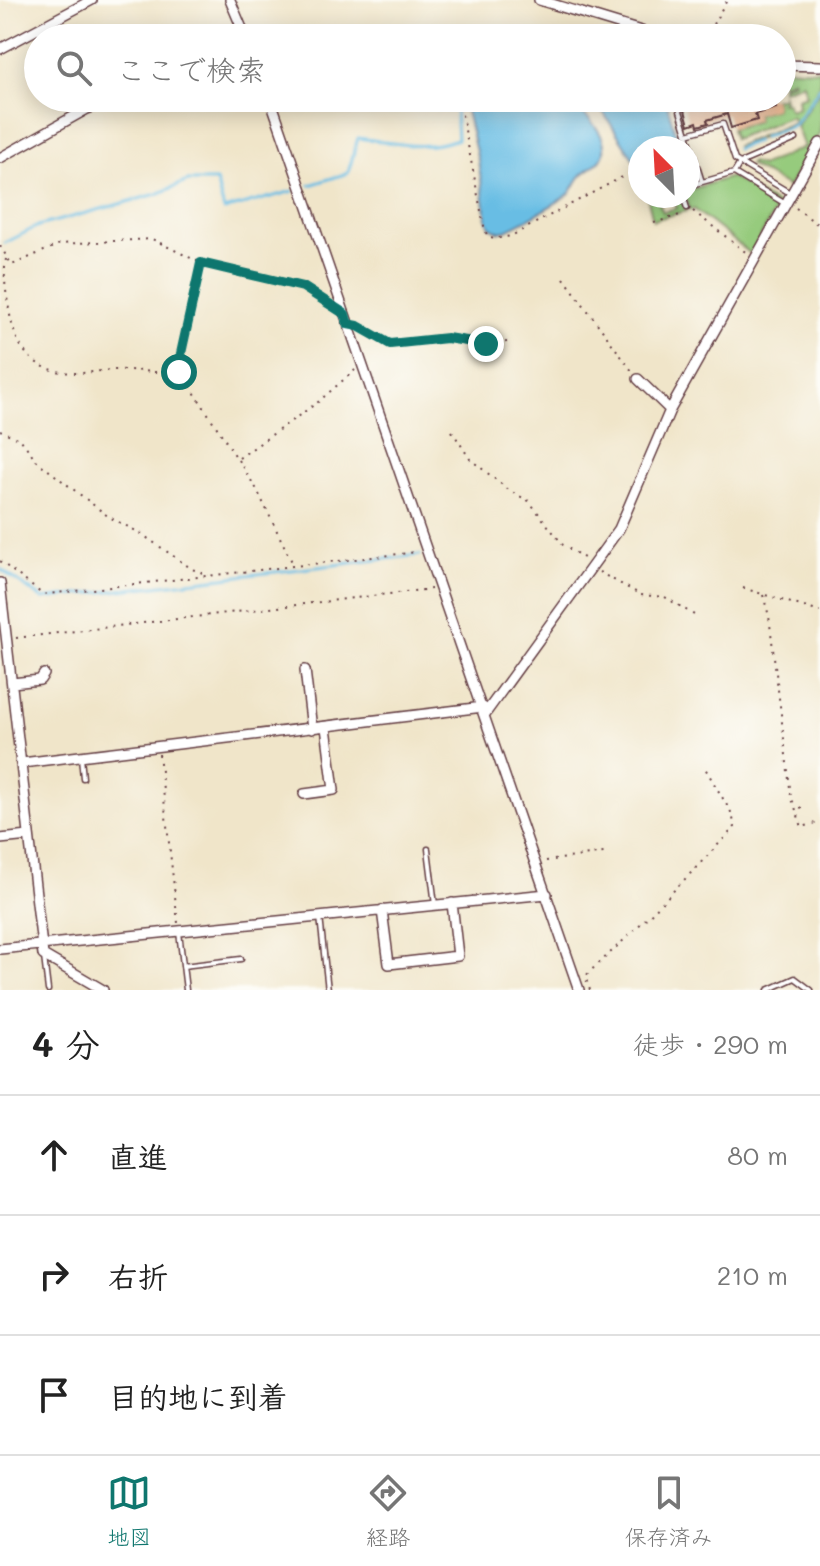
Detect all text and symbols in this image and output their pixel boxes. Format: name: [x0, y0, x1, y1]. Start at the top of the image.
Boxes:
search box: [24, 24, 796, 112]
icon: search: [52, 46, 96, 90]
text: ここで検索: [116, 49, 266, 89]
north arrow: [628, 136, 700, 208]
route end: [468, 326, 504, 362]
route start: [161, 354, 197, 390]
text: 4 分: [32, 1021, 100, 1066]
text: 徒歩 · 290 m: [633, 1027, 788, 1061]
icon: ahead: [32, 1133, 76, 1177]
text: 直進: [108, 1136, 168, 1176]
text: 80 m: [727, 1138, 788, 1172]
icon: right: [32, 1253, 76, 1297]
text: 右折: [108, 1256, 168, 1296]
text: 210 m: [717, 1258, 788, 1292]
icon: arrive: [32, 1373, 76, 1417]
text: 目的地に到着: [108, 1376, 288, 1416]
tab: 地図: [107, 1471, 151, 1551]
tab: 経路: [366, 1471, 410, 1551]
tab: 保存済み: [625, 1471, 713, 1551]

